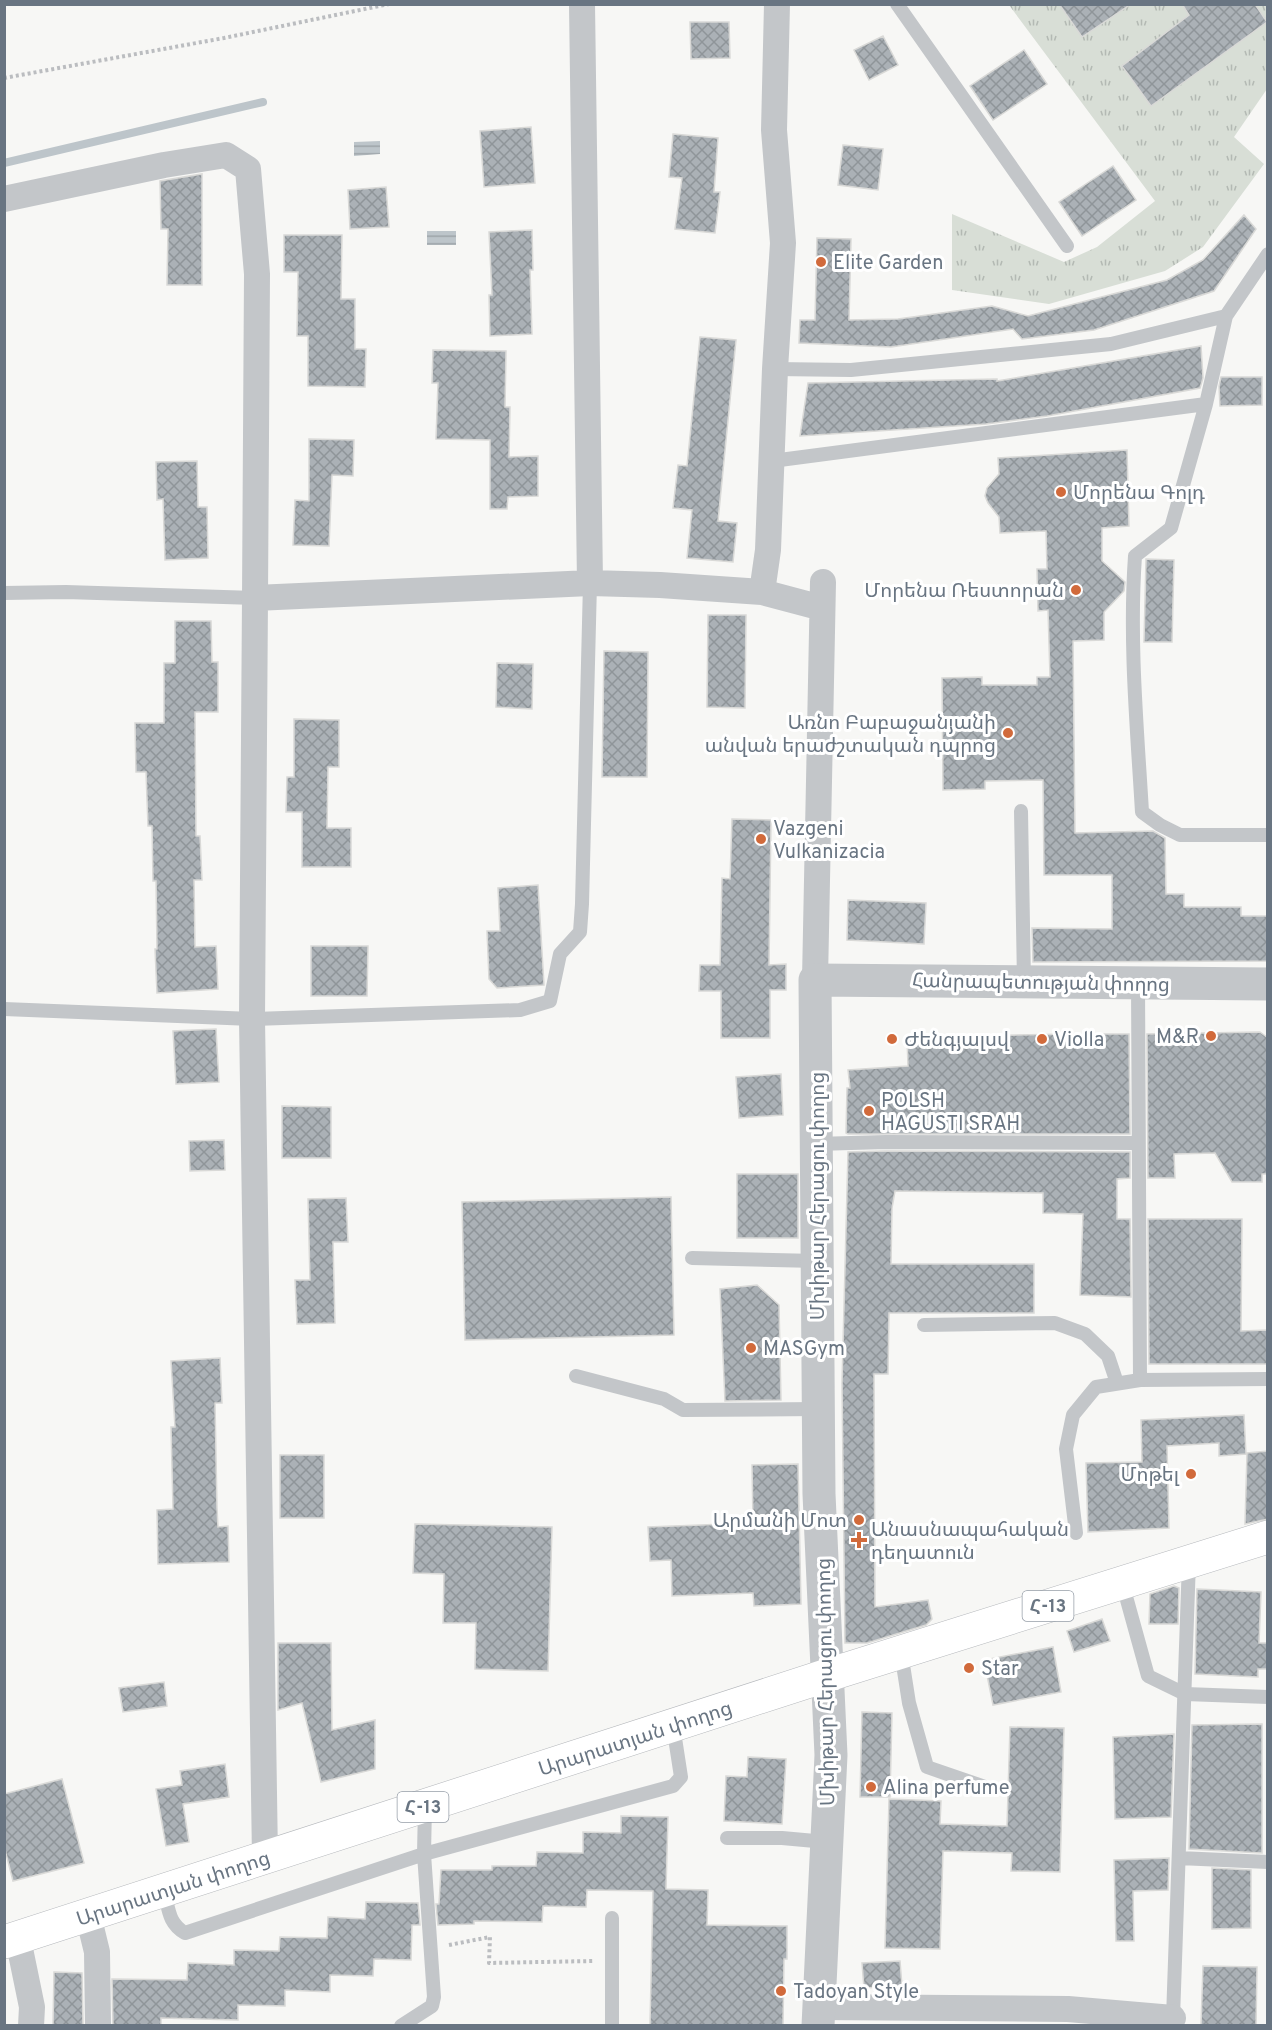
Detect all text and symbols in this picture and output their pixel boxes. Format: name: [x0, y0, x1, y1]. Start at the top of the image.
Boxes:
place label: Elite Garden: [833, 251, 943, 277]
marker: Elite Garden: [814, 255, 828, 269]
place label: Մորենա Գոլդ: [1073, 481, 1205, 507]
marker: Մորենա Գոլդ: [1054, 485, 1068, 499]
place label: Մորենա Ռեստորան: [864, 579, 1064, 605]
marker: Մորենա Ռեստորան: [1069, 583, 1083, 597]
place label: Առնո Բաբաջանյանի անվան երաժշտական դպրոց: [705, 711, 996, 760]
marker: Առնո Բաբաջանյանի անվան երաժշտական դպրոց: [1001, 726, 1015, 740]
place label: Vazgeni Vulkanizacia: [773, 817, 885, 866]
marker: Vazgeni Vulkanizacia: [754, 832, 768, 846]
street label: Հանրապետության փողոց: [912, 969, 1170, 999]
place label: M&R: [1156, 1025, 1199, 1051]
place label: Ժենգյալսվ: [904, 1028, 1010, 1054]
place label: Violla: [1054, 1028, 1104, 1054]
marker: M&R: [1204, 1029, 1218, 1043]
marker: Ժենգյալսվ: [885, 1032, 899, 1046]
marker: Violla: [1035, 1032, 1049, 1046]
street label: Մխիթար Հերացու փողոց: [806, 1072, 832, 1320]
place label: POLSH HAGUSTI SRAH: [881, 1089, 1020, 1138]
marker: POLSH HAGUSTI SRAH: [862, 1104, 876, 1118]
place label: MASGym: [763, 1337, 845, 1363]
marker: MASGym: [744, 1341, 758, 1355]
place label: Մոթել: [1120, 1463, 1180, 1489]
marker: Մոթել: [1184, 1467, 1198, 1481]
place label: Արմանի Մոտ: [713, 1509, 847, 1535]
marker: Արմանի Մոտ: [852, 1513, 866, 1527]
place label: Անասնապահական դեղատուն: [871, 1518, 1069, 1567]
marker: Անասնապահական դեղատուն: [852, 1533, 866, 1547]
street label: Մխիթար Հերացու փողոց: [812, 1558, 842, 1806]
road number: Հ-13: [1022, 1591, 1074, 1621]
place label: Star: [981, 1657, 1019, 1683]
marker: Star: [962, 1661, 976, 1675]
street label: Արարատյան փողոց: [535, 1696, 736, 1784]
place label: Alina perfume: [883, 1776, 1010, 1802]
marker: Alina perfume: [864, 1780, 878, 1794]
road number: Հ-13: [398, 1792, 448, 1822]
street label: Արարատյան փողոց: [73, 1846, 274, 1934]
place label: Tadoyan Style: [793, 1980, 919, 2006]
marker: Tadoyan Style: [774, 1984, 788, 1998]

